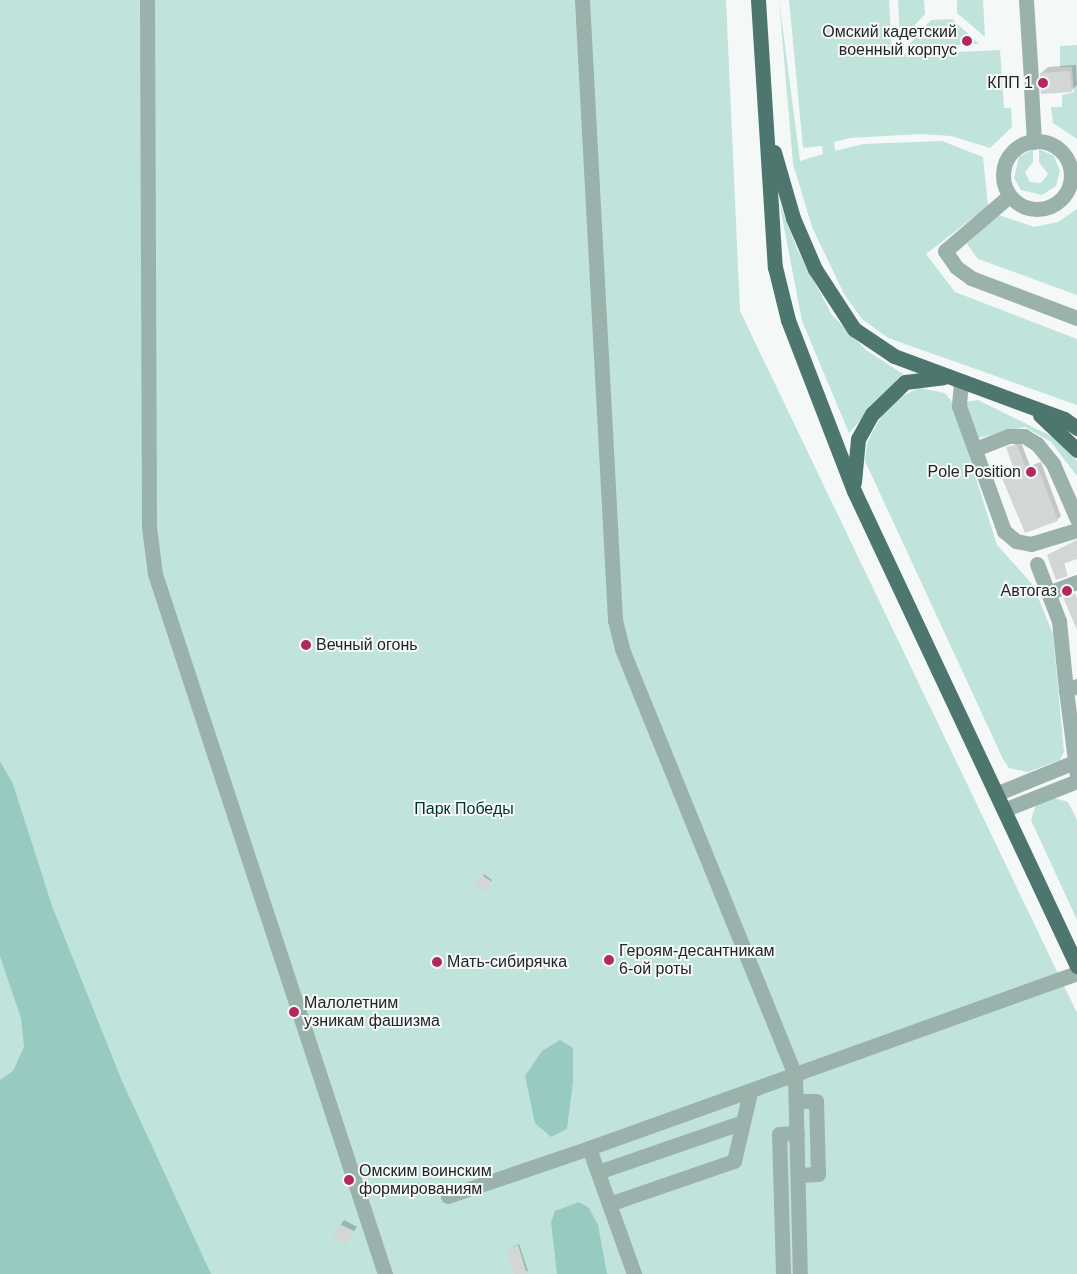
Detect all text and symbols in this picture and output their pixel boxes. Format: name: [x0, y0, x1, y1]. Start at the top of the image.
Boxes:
place label: Омский кадетский военный корпус: [822, 22, 957, 60]
marker: Омский кадетский военный корпус: [961, 35, 973, 47]
place label: КПП 1: [987, 73, 1033, 93]
marker: КПП 1: [1037, 77, 1049, 89]
place label: Pole Position: [928, 462, 1021, 482]
marker: Pole Position: [1025, 466, 1037, 478]
place label: Автогаз: [1001, 581, 1057, 601]
marker: Автогаз: [1061, 585, 1073, 597]
place label: Вечный огонь: [316, 635, 418, 655]
marker: Вечный огонь: [300, 639, 312, 651]
park label: Парк Победы: [414, 799, 514, 819]
place label: Героям-десантникам 6-ой роты: [619, 941, 775, 979]
place label: Мать-сибирячка: [447, 952, 567, 972]
marker: Героям-десантникам 6-ой роты: [603, 954, 615, 966]
marker: Мать-сибирячка: [431, 956, 443, 968]
place label: Малолетним узникам фашизма: [304, 993, 440, 1031]
marker: Малолетним узникам фашизма: [288, 1006, 300, 1018]
place label: Омским воинским формированиям: [359, 1161, 492, 1199]
marker: Омским воинским формированиям: [343, 1174, 355, 1186]

